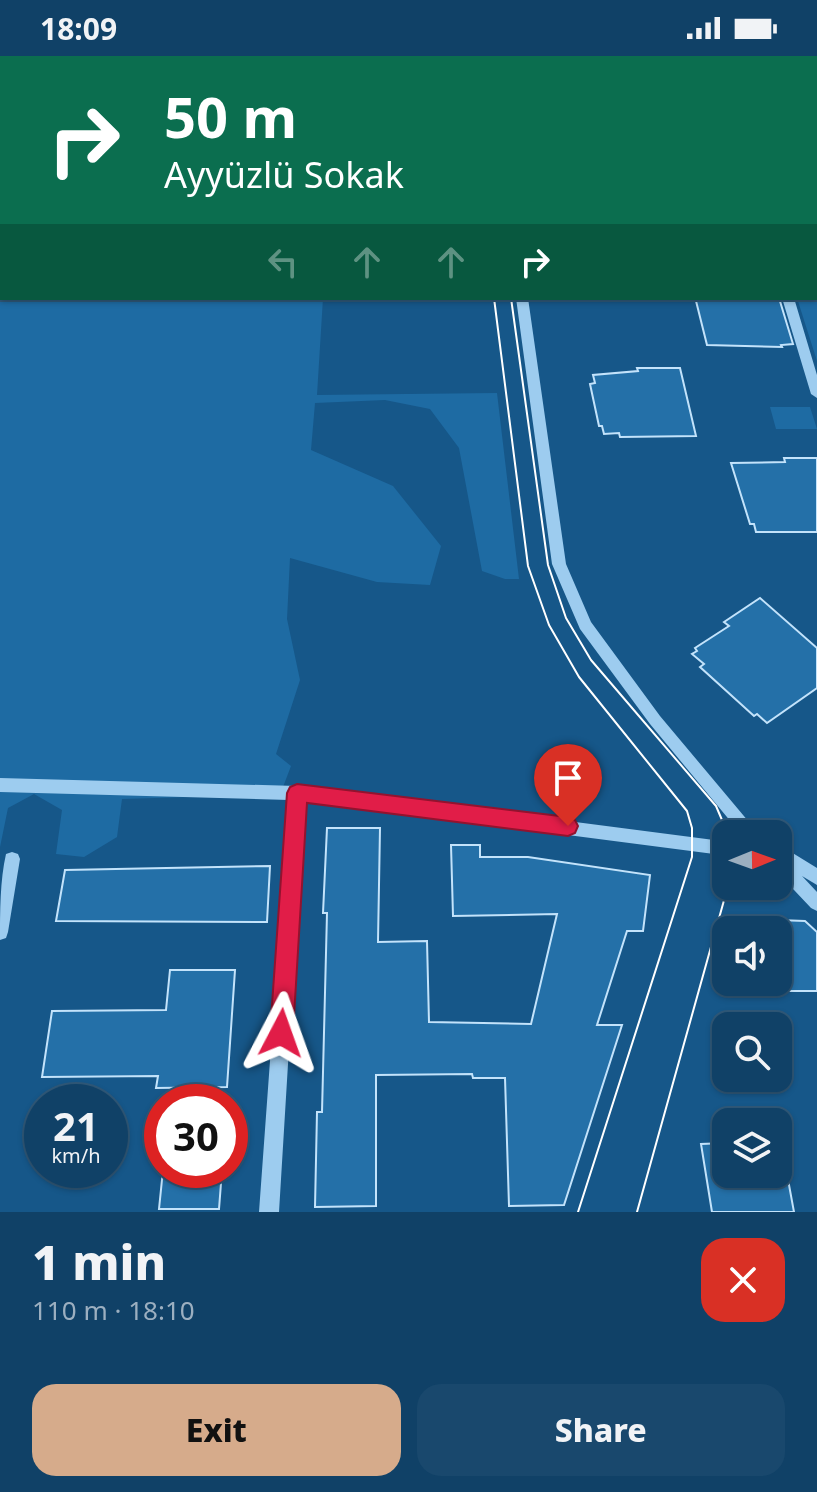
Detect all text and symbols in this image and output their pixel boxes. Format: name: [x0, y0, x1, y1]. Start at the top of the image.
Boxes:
text: 18:09: [40, 8, 117, 49]
text: 50 m: [164, 78, 297, 154]
icon: right: [32, 88, 136, 192]
text: Ayyüzlü Sokak: [164, 150, 404, 199]
icon: left: [261, 240, 305, 284]
icon: ahead: [345, 240, 389, 284]
icon: ahead: [429, 240, 473, 284]
icon: right: [513, 240, 557, 284]
pin: [534, 744, 602, 826]
icon: arrive: [546, 756, 590, 800]
north arrow: [712, 820, 792, 900]
map controls: [712, 820, 792, 1188]
button: sound: [712, 916, 792, 996]
position arrow: [239, 991, 323, 1075]
button: search: [712, 1012, 792, 1092]
speed limit sign: 30: [144, 1084, 248, 1188]
text: 21: [53, 1098, 99, 1153]
button: layers: [712, 1108, 792, 1188]
text: km/h: [51, 1142, 101, 1169]
text: 1 min: [32, 1229, 166, 1294]
button: close: [701, 1238, 785, 1322]
text: 110 m · 18:10: [32, 1292, 195, 1328]
button: Exit: [32, 1384, 401, 1476]
button: Share: [417, 1384, 785, 1476]

